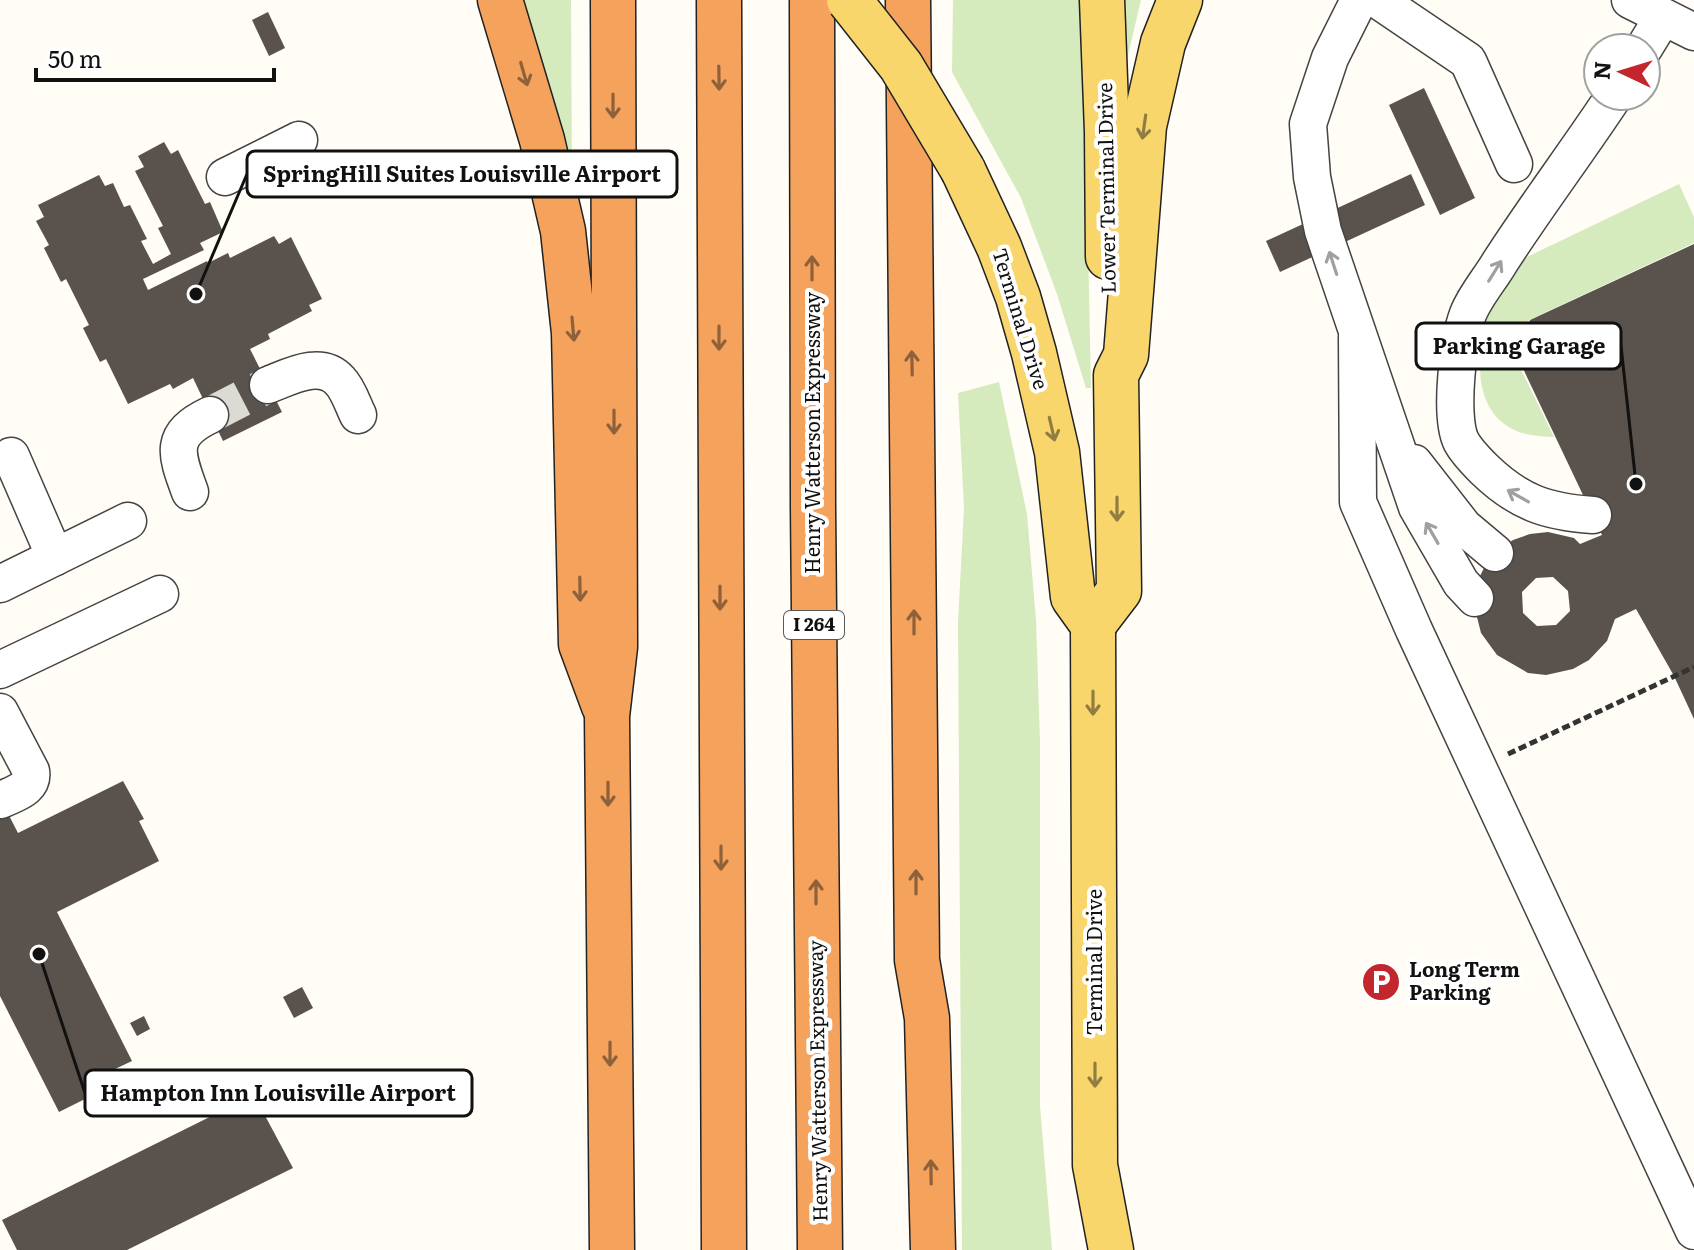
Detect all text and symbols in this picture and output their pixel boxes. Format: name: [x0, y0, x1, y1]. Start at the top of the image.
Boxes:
scale bar: [36, 32, 274, 82]
north arrow: [1582, 32, 1662, 112]
text: 50 m: [48, 40, 102, 75]
text: N: [1583, 60, 1618, 81]
one-way arrow: [517, 61, 532, 87]
one-way arrow: [712, 64, 727, 91]
street label: Lower Terminal Drive: [1088, 82, 1122, 294]
one-way arrow: [605, 92, 621, 119]
one-way arrow: [1136, 114, 1151, 140]
callout: SpringHill Suites Louisville Airport: [247, 151, 677, 197]
text: SpringHill Suites Louisville Airport: [263, 156, 661, 189]
street label: Terminal Drive: [986, 244, 1058, 393]
one-way arrow: [1325, 251, 1340, 276]
one-way arrow: [804, 255, 820, 282]
one-way arrow: [1487, 260, 1503, 283]
street label: Henry Watterson Expressway: [796, 292, 826, 574]
one-way arrow: [566, 315, 581, 342]
callout: Parking Garage: [1416, 323, 1621, 369]
one-way arrow: [711, 324, 727, 351]
text: Parking Garage: [1432, 328, 1606, 361]
one-way arrow: [904, 350, 920, 377]
one-way arrow: [606, 408, 622, 435]
one-way arrow: [1045, 415, 1060, 441]
one-way arrow: [1507, 488, 1531, 503]
one-way arrow: [1109, 495, 1125, 522]
one-way arrow: [1424, 522, 1440, 545]
one-way arrow: [572, 575, 587, 602]
one-way arrow: [712, 584, 727, 611]
one-way arrow: [906, 609, 922, 636]
road number: I 264: [784, 611, 844, 639]
one-way arrow: [1085, 689, 1101, 716]
one-way arrow: [600, 780, 616, 807]
one-way arrow: [713, 844, 729, 871]
one-way arrow: [908, 869, 924, 896]
one-way arrow: [808, 879, 824, 906]
street label: Terminal Drive: [1078, 889, 1108, 1035]
street label: Henry Watterson Expressway: [799, 939, 833, 1222]
place label: Long Term Parking: [1409, 953, 1520, 1006]
parking icon: Long Term Parking: [1360, 961, 1402, 1003]
one-way arrow: [602, 1040, 618, 1067]
one-way arrow: [1087, 1061, 1103, 1088]
callout: Hampton Inn Louisville Airport: [85, 1070, 472, 1116]
text: Hampton Inn Louisville Airport: [100, 1075, 456, 1108]
one-way arrow: [923, 1159, 938, 1186]

